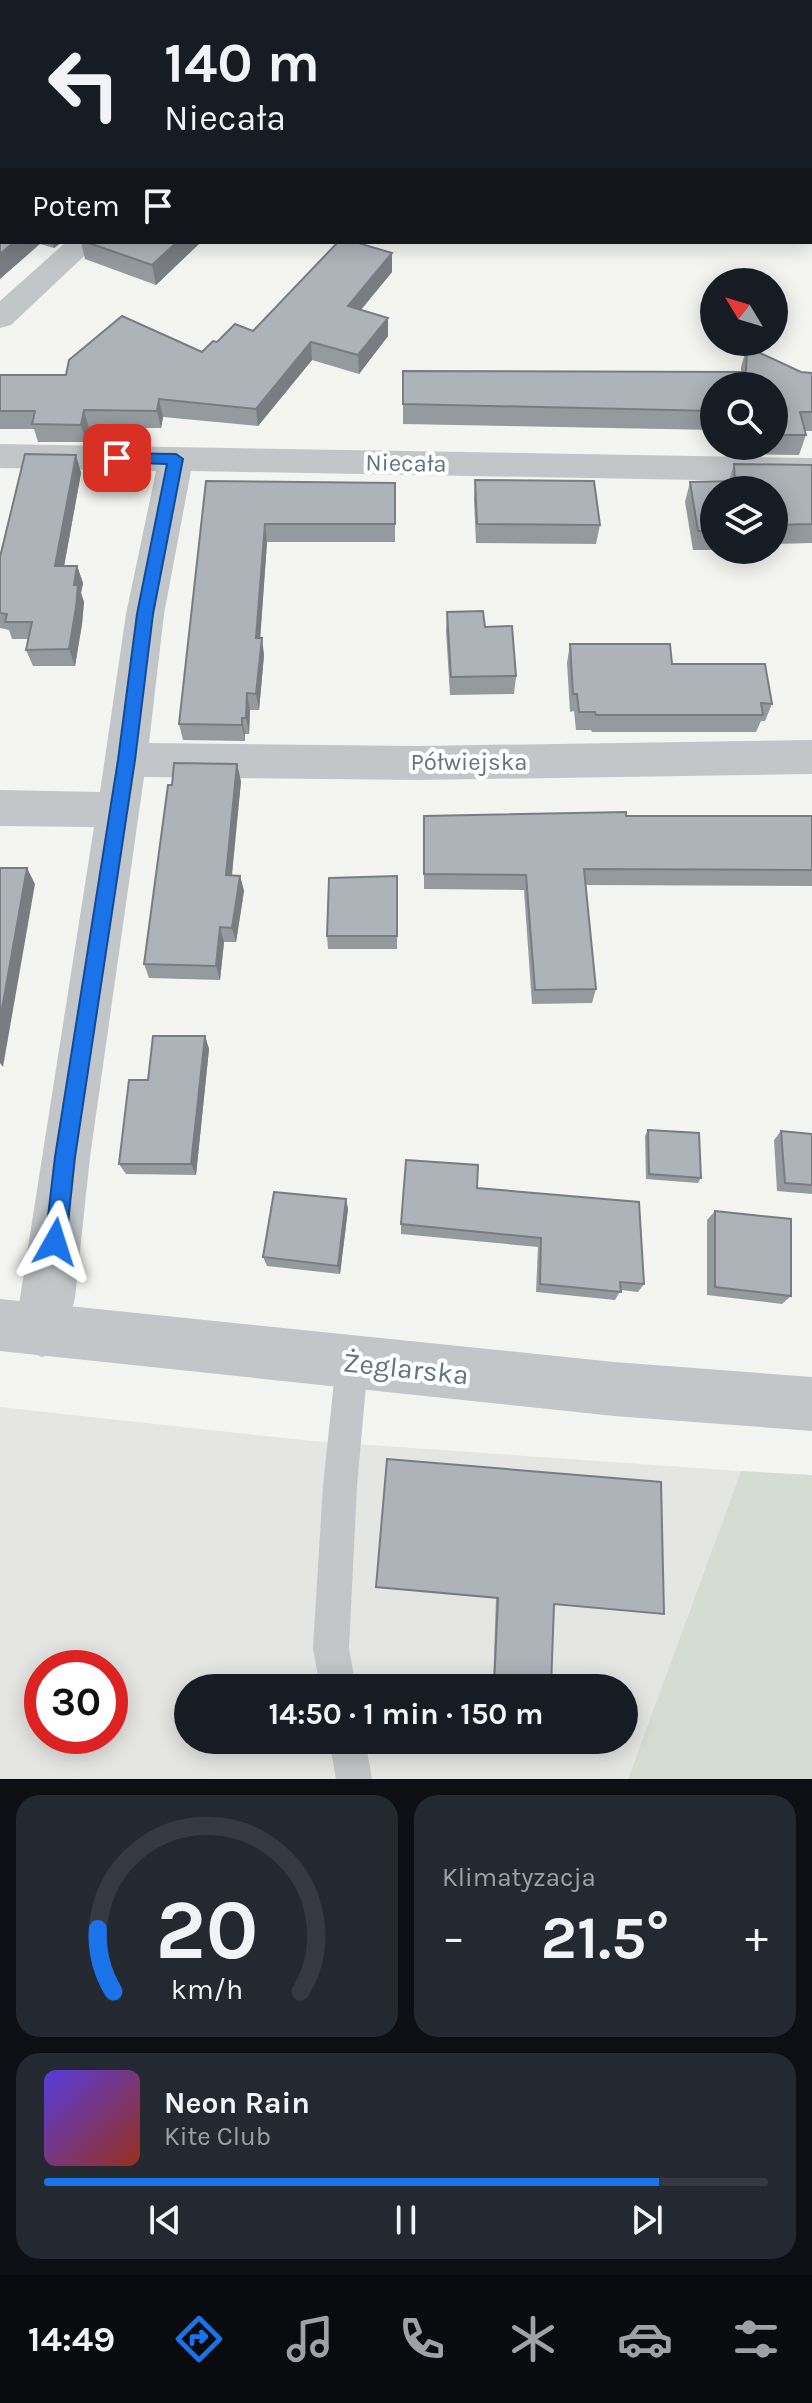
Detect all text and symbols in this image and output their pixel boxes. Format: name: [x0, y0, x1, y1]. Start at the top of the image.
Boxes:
text: 140 m: [164, 30, 320, 95]
icon: left: [32, 32, 136, 136]
text: Niecała: [164, 97, 286, 139]
icon: arrive: [136, 184, 180, 228]
text: Potem: [32, 188, 120, 224]
north arrow: [700, 268, 788, 356]
map controls: [700, 268, 788, 564]
button: search: [700, 372, 788, 460]
pin: [83, 424, 151, 492]
icon: arrive: [95, 436, 139, 480]
street label: Niecała: [365, 448, 447, 478]
button: layers: [700, 476, 788, 564]
street label: Półwiejska: [411, 748, 527, 776]
position arrow: [13, 1200, 97, 1284]
street label: Żeglarska: [342, 1346, 470, 1391]
speed limit sign: 30: [24, 1650, 128, 1754]
text: 14:50 · 1 min · 150 m: [269, 1696, 543, 1732]
text: Klimatyzacja: [442, 1862, 596, 1893]
text: 20: [156, 1882, 258, 1979]
text: 21.5°: [541, 1903, 669, 1973]
text: −: [442, 1912, 465, 1963]
text: +: [745, 1912, 768, 1963]
text: km/h: [171, 1973, 243, 2006]
text: Neon Rain: [164, 2085, 310, 2121]
text: Kite Club: [164, 2121, 271, 2152]
icon: previous: [143, 2198, 187, 2242]
icon: pause: [384, 2198, 428, 2242]
icon: next: [625, 2198, 669, 2242]
icon: directions: [171, 2311, 227, 2367]
icon: music: [282, 2311, 338, 2367]
icon: phone: [394, 2311, 450, 2367]
icon: climate: [505, 2311, 561, 2367]
icon: car: [617, 2311, 673, 2367]
icon: filters: [728, 2311, 784, 2367]
text: 14:49: [28, 2318, 115, 2360]

